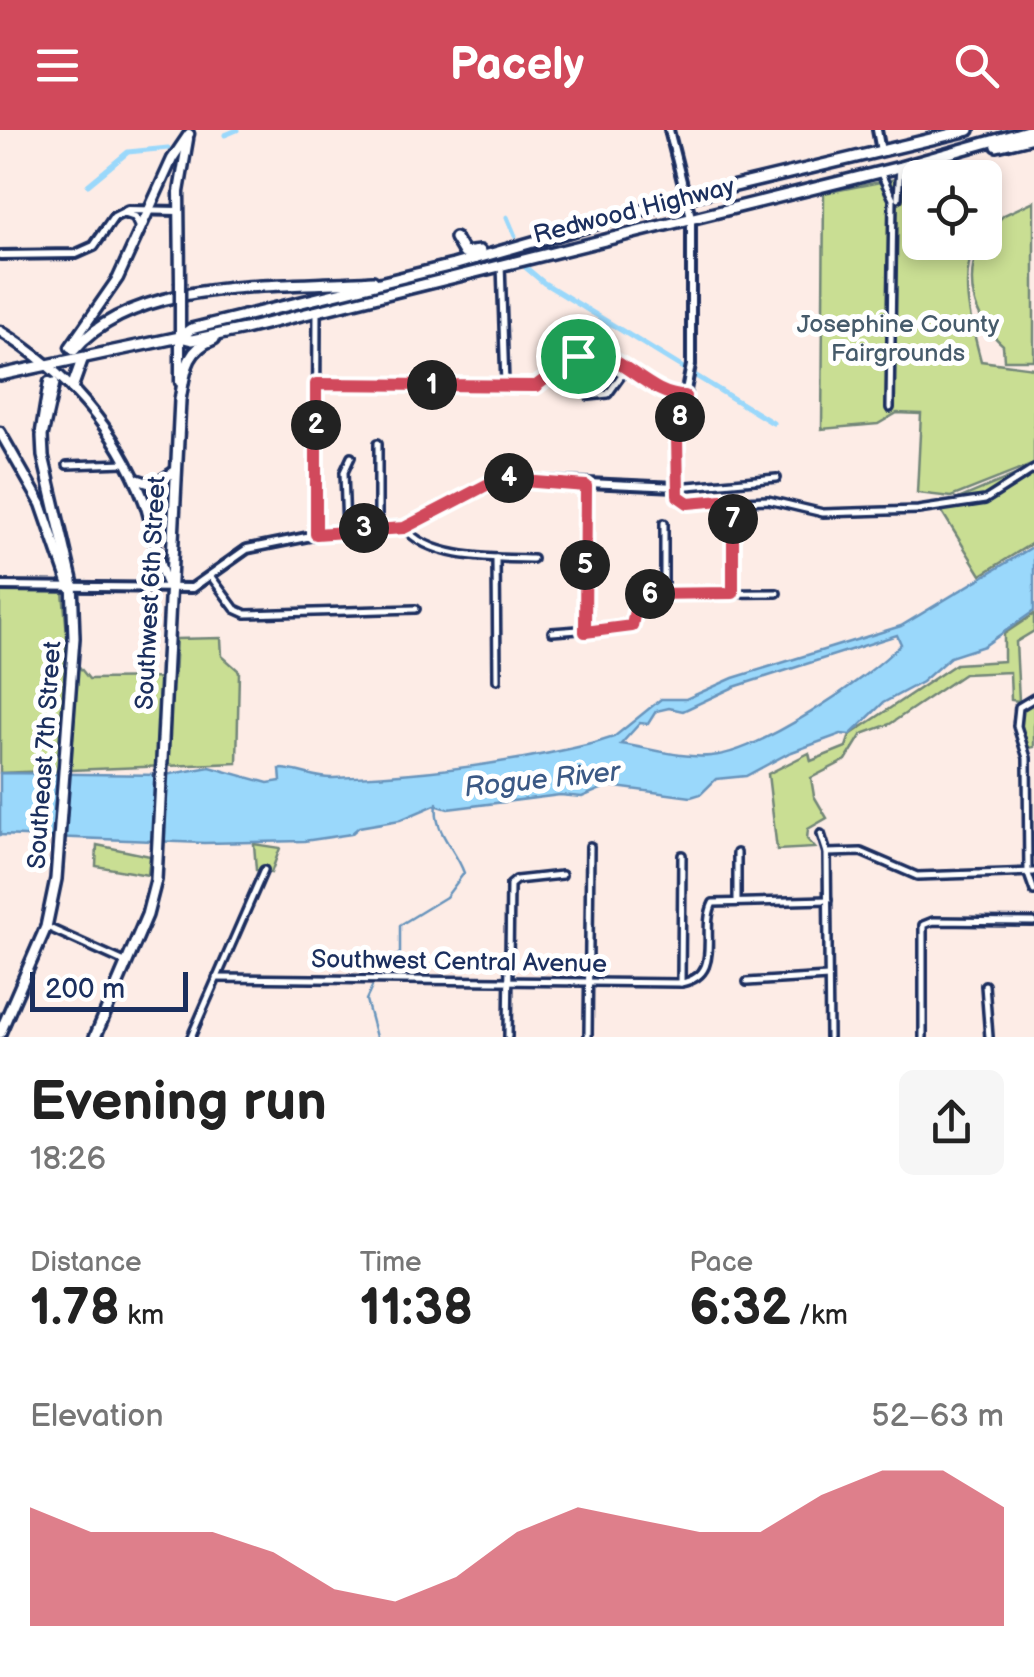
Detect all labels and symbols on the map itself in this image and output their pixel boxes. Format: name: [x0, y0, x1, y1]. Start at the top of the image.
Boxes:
street label: Redwood Highway: [530, 171, 738, 251]
park label: Josephine County Fairgrounds: [797, 309, 1000, 369]
pin: [536, 314, 621, 399]
pin: 1: [407, 360, 457, 410]
pin: 8: [655, 392, 705, 442]
pin: 2: [291, 400, 341, 450]
pin: 4: [484, 453, 534, 503]
street label: Southwest 6th Street: [129, 475, 173, 711]
pin: 7: [708, 494, 758, 544]
pin: 3: [339, 503, 389, 553]
pin: 5: [560, 540, 610, 590]
pin: 6: [625, 569, 675, 619]
street label: Southeast 7th Street: [22, 640, 68, 870]
water label: Rogue River: [463, 755, 623, 805]
street label: Southwest Central Avenue: [311, 944, 607, 980]
scale bar: [30, 967, 188, 1011]

